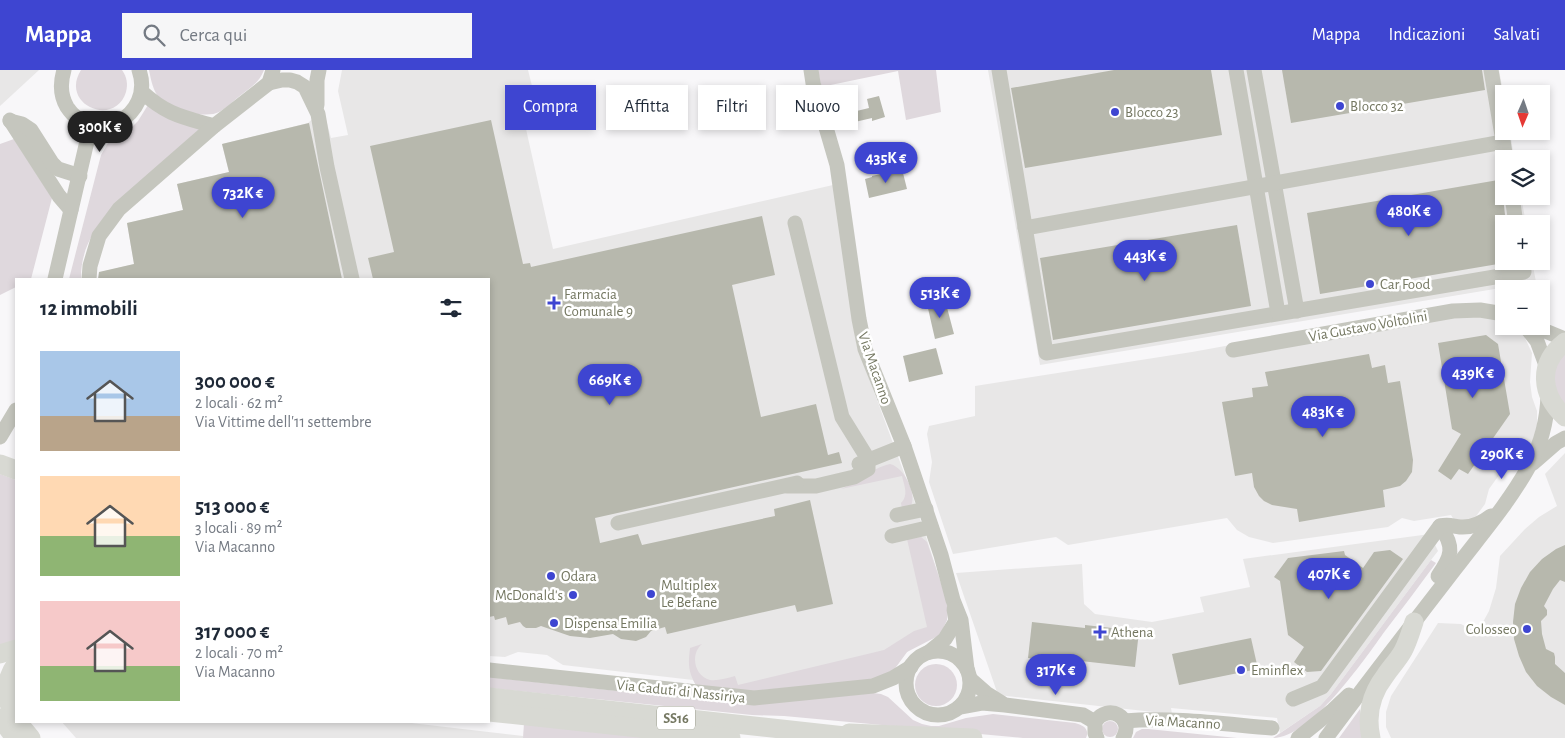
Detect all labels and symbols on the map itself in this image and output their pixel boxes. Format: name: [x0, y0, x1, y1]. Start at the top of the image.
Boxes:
north arrow: [1495, 85, 1550, 140]
place label: Blocco 32: [1350, 99, 1404, 114]
marker: Blocco 32: [1334, 100, 1346, 112]
place label: Blocco 23: [1125, 105, 1179, 120]
marker: Blocco 23: [1109, 106, 1121, 118]
pin: 300K €: [59, 111, 141, 153]
pin: 435K €: [845, 142, 927, 184]
pin: 732K €: [202, 176, 284, 219]
pin: 480K €: [1368, 194, 1450, 237]
pin: 443K €: [1104, 240, 1186, 282]
pin: 513K €: [899, 276, 981, 319]
place label: Car Food: [1380, 277, 1431, 292]
marker: Car Food: [1364, 278, 1376, 290]
place label: Farmacia Comunale 9: [564, 287, 633, 319]
marker: Farmacia Comunale 9: [548, 297, 560, 309]
street label: Via Gustavo Voltolini: [1307, 309, 1429, 344]
street label: Via Macanno: [855, 330, 894, 406]
pin: 439K €: [1432, 356, 1514, 399]
pin: 669K €: [569, 364, 651, 406]
pin: 483K €: [1282, 396, 1364, 438]
pin: 290K €: [1461, 438, 1543, 480]
pin: 407K €: [1288, 558, 1370, 600]
place label: Odara: [561, 569, 597, 584]
marker: Odara: [545, 570, 557, 582]
place label: Multiplex Le Befane: [661, 578, 718, 610]
place label: McDonald's: [495, 588, 563, 603]
marker: Multiplex Le Befane: [645, 588, 657, 600]
marker: McDonald's: [567, 589, 579, 601]
place label: Dispensa Emilia: [564, 616, 657, 631]
marker: Dispensa Emilia: [548, 617, 560, 629]
place label: Colosseo: [1466, 622, 1517, 637]
marker: Colosseo: [1521, 623, 1533, 635]
marker: Athena: [1093, 625, 1107, 639]
place label: Athena: [1111, 625, 1154, 640]
pin: 317K €: [1015, 654, 1097, 696]
place label: Eminflex: [1251, 663, 1304, 678]
marker: Eminflex: [1235, 664, 1247, 676]
street label: Via Caduti di Nassiriya: [616, 677, 746, 706]
road number: SS16: [657, 706, 695, 730]
street label: Via Macanno: [1145, 713, 1221, 732]

